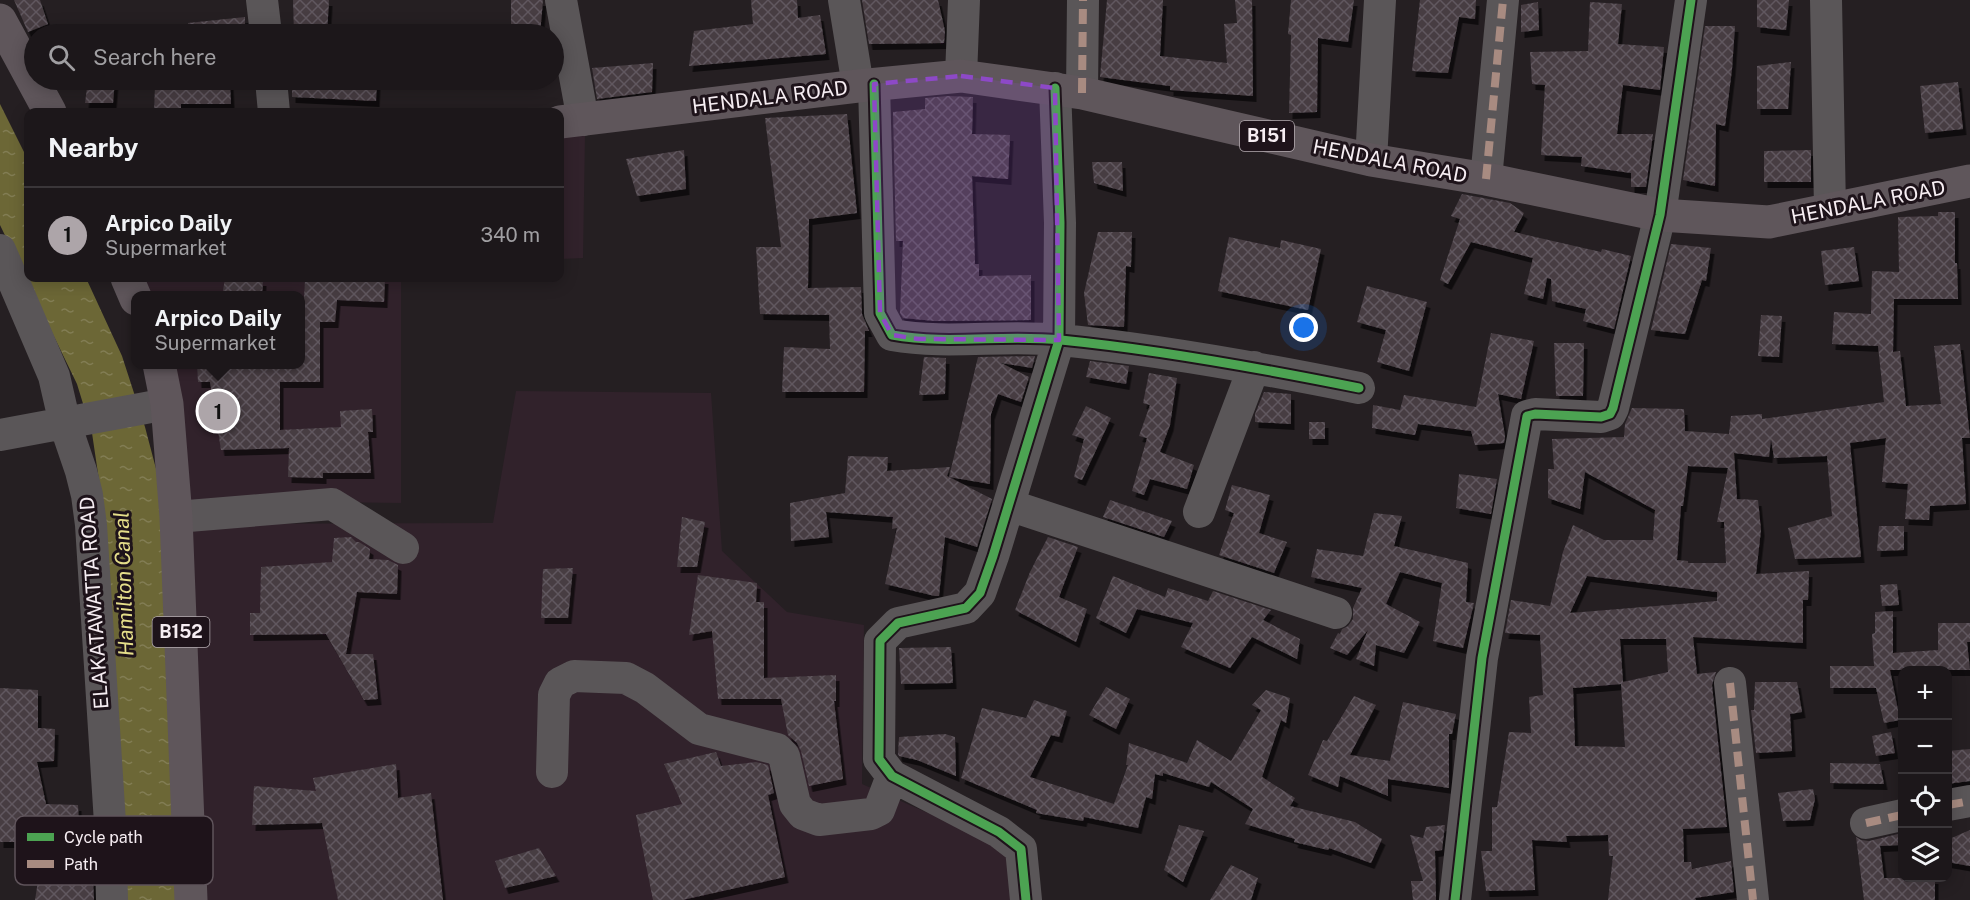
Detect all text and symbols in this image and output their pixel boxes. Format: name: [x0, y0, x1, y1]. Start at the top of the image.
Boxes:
search box: [24, 24, 564, 90]
icon: search: [45, 41, 78, 74]
text: Search here: [93, 44, 217, 70]
street label: HENDALA ROAD: [691, 76, 849, 118]
road number: B151: [1240, 121, 1294, 151]
text: Nearby: [48, 132, 138, 163]
street label: HENDALA ROAD: [1311, 134, 1469, 188]
street label: HENDALA ROAD: [1789, 175, 1947, 229]
text: Arpico Daily: [105, 210, 232, 236]
text: 1: [63, 223, 72, 247]
text: 340 m: [480, 223, 540, 247]
text: Supermarket: [105, 236, 227, 260]
popup: [131, 291, 305, 369]
text: Arpico Daily: [154, 305, 282, 331]
your location: [1289, 313, 1318, 342]
text: Supermarket: [154, 331, 276, 355]
pin: 1: [198, 388, 238, 434]
street label: ELAKATAWATTA ROAD: [75, 496, 113, 710]
water label: Hamilton Canal: [108, 511, 139, 657]
road number: B152: [152, 617, 210, 647]
map controls: [1898, 666, 1952, 882]
button: +: [1898, 666, 1952, 720]
button: −: [1898, 720, 1952, 774]
button: locate: [1898, 774, 1952, 828]
legend: [15, 816, 213, 885]
text: Cycle path: [64, 828, 143, 847]
button: layers: [1898, 828, 1952, 882]
text: Path: [64, 855, 98, 874]

